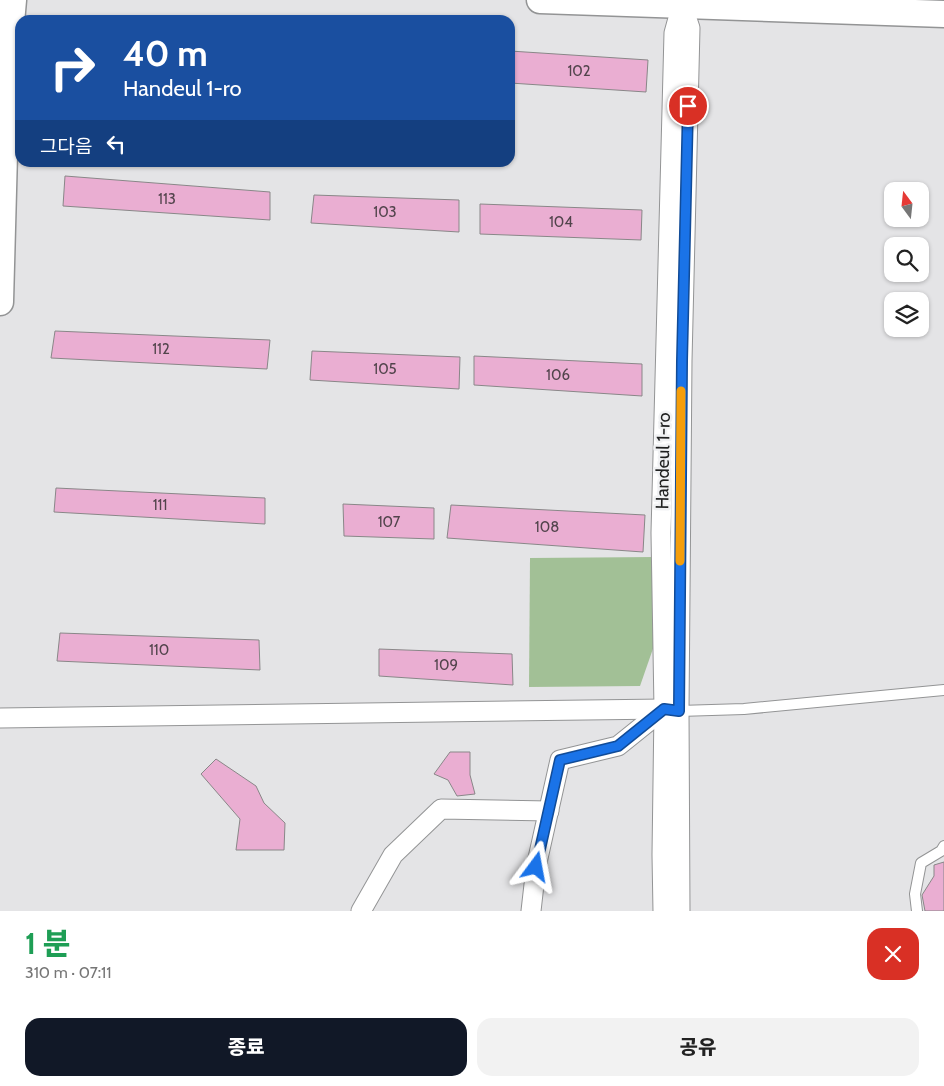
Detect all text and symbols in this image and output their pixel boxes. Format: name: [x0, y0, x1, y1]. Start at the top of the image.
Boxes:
text: 40 m: [123, 32, 208, 75]
icon: right: [40, 35, 105, 100]
house number: 102: [567, 62, 591, 80]
text: Handeul 1-ro: [123, 75, 242, 102]
pin: [667, 85, 709, 127]
icon: arrive: [674, 92, 702, 120]
icon: left: [102, 130, 130, 158]
text: 그다음: [40, 135, 92, 158]
north arrow: [884, 182, 929, 228]
map controls: [884, 182, 929, 337]
house number: 113: [158, 190, 176, 208]
house number: 103: [373, 203, 397, 221]
house number: 104: [549, 213, 573, 231]
button: search: [884, 237, 929, 282]
button: layers: [884, 292, 929, 337]
house number: 112: [152, 340, 170, 358]
house number: 105: [373, 360, 397, 378]
house number: 106: [546, 366, 570, 384]
street label: Handeul 1-ro: [651, 412, 675, 510]
house number: 111: [153, 496, 167, 514]
house number: 107: [378, 513, 401, 531]
house number: 108: [535, 518, 559, 536]
house number: 110: [149, 641, 169, 659]
house number: 109: [434, 656, 458, 674]
position arrow: [509, 840, 561, 892]
text: 1 분: [25, 925, 70, 962]
button: close: [867, 928, 919, 980]
text: 310 m · 07:11: [25, 963, 111, 982]
button: 종료: [25, 1018, 467, 1076]
button: 공유: [477, 1018, 919, 1076]

